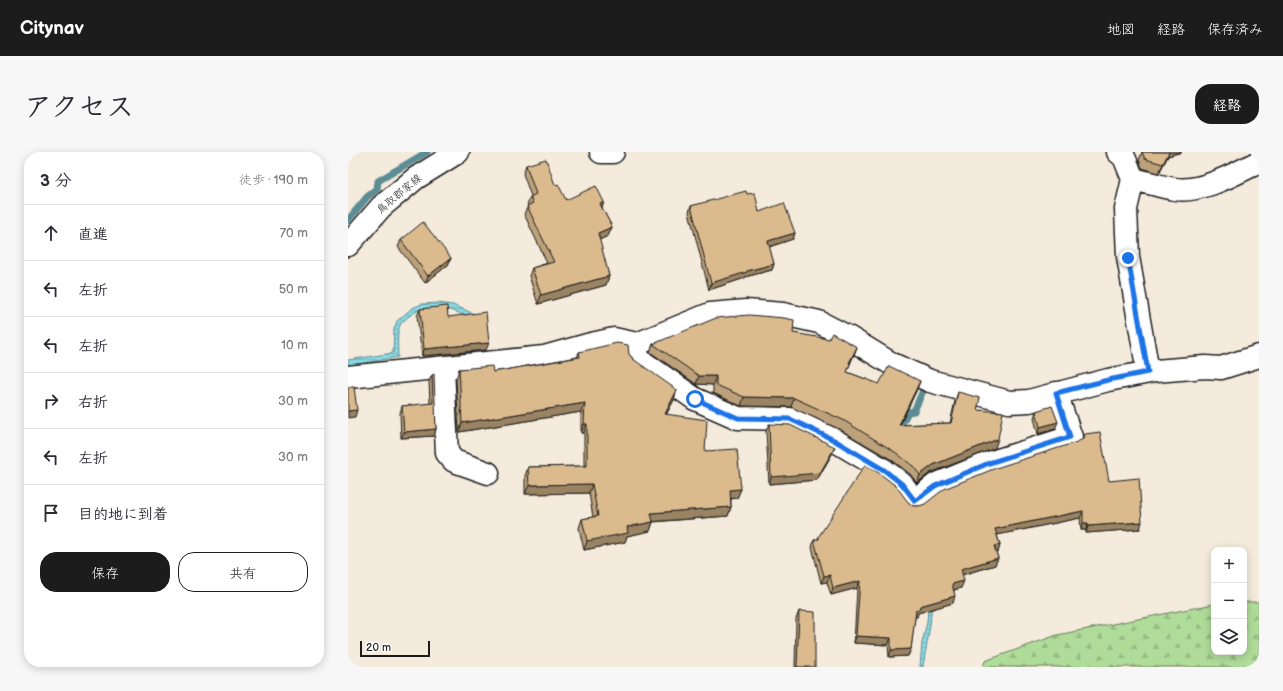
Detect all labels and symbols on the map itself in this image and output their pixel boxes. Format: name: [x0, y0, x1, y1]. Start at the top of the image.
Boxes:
street label: 鳥取郡家線: [374, 171, 424, 217]
route end: [1119, 249, 1137, 267]
route start: [686, 390, 704, 408]
scale bar: [360, 639, 430, 658]

